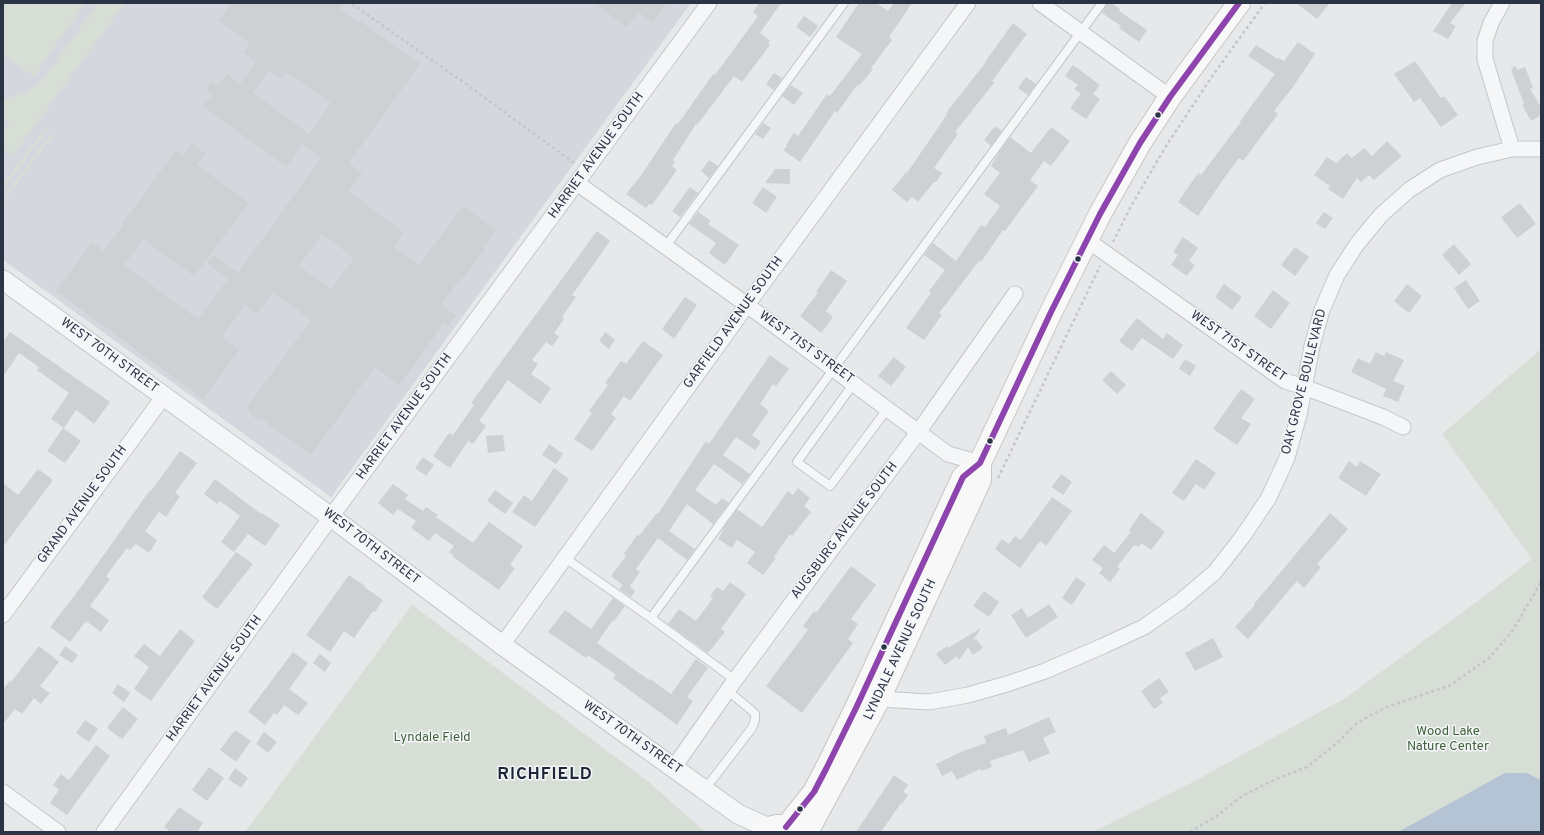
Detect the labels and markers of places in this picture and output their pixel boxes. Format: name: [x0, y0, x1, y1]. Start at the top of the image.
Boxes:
unlabelled marker: [1153, 110, 1163, 120]
unlabelled marker: [1073, 254, 1083, 264]
unlabelled marker: [985, 436, 995, 446]
unlabelled marker: [879, 642, 889, 652]
unlabelled marker: [795, 804, 805, 814]

